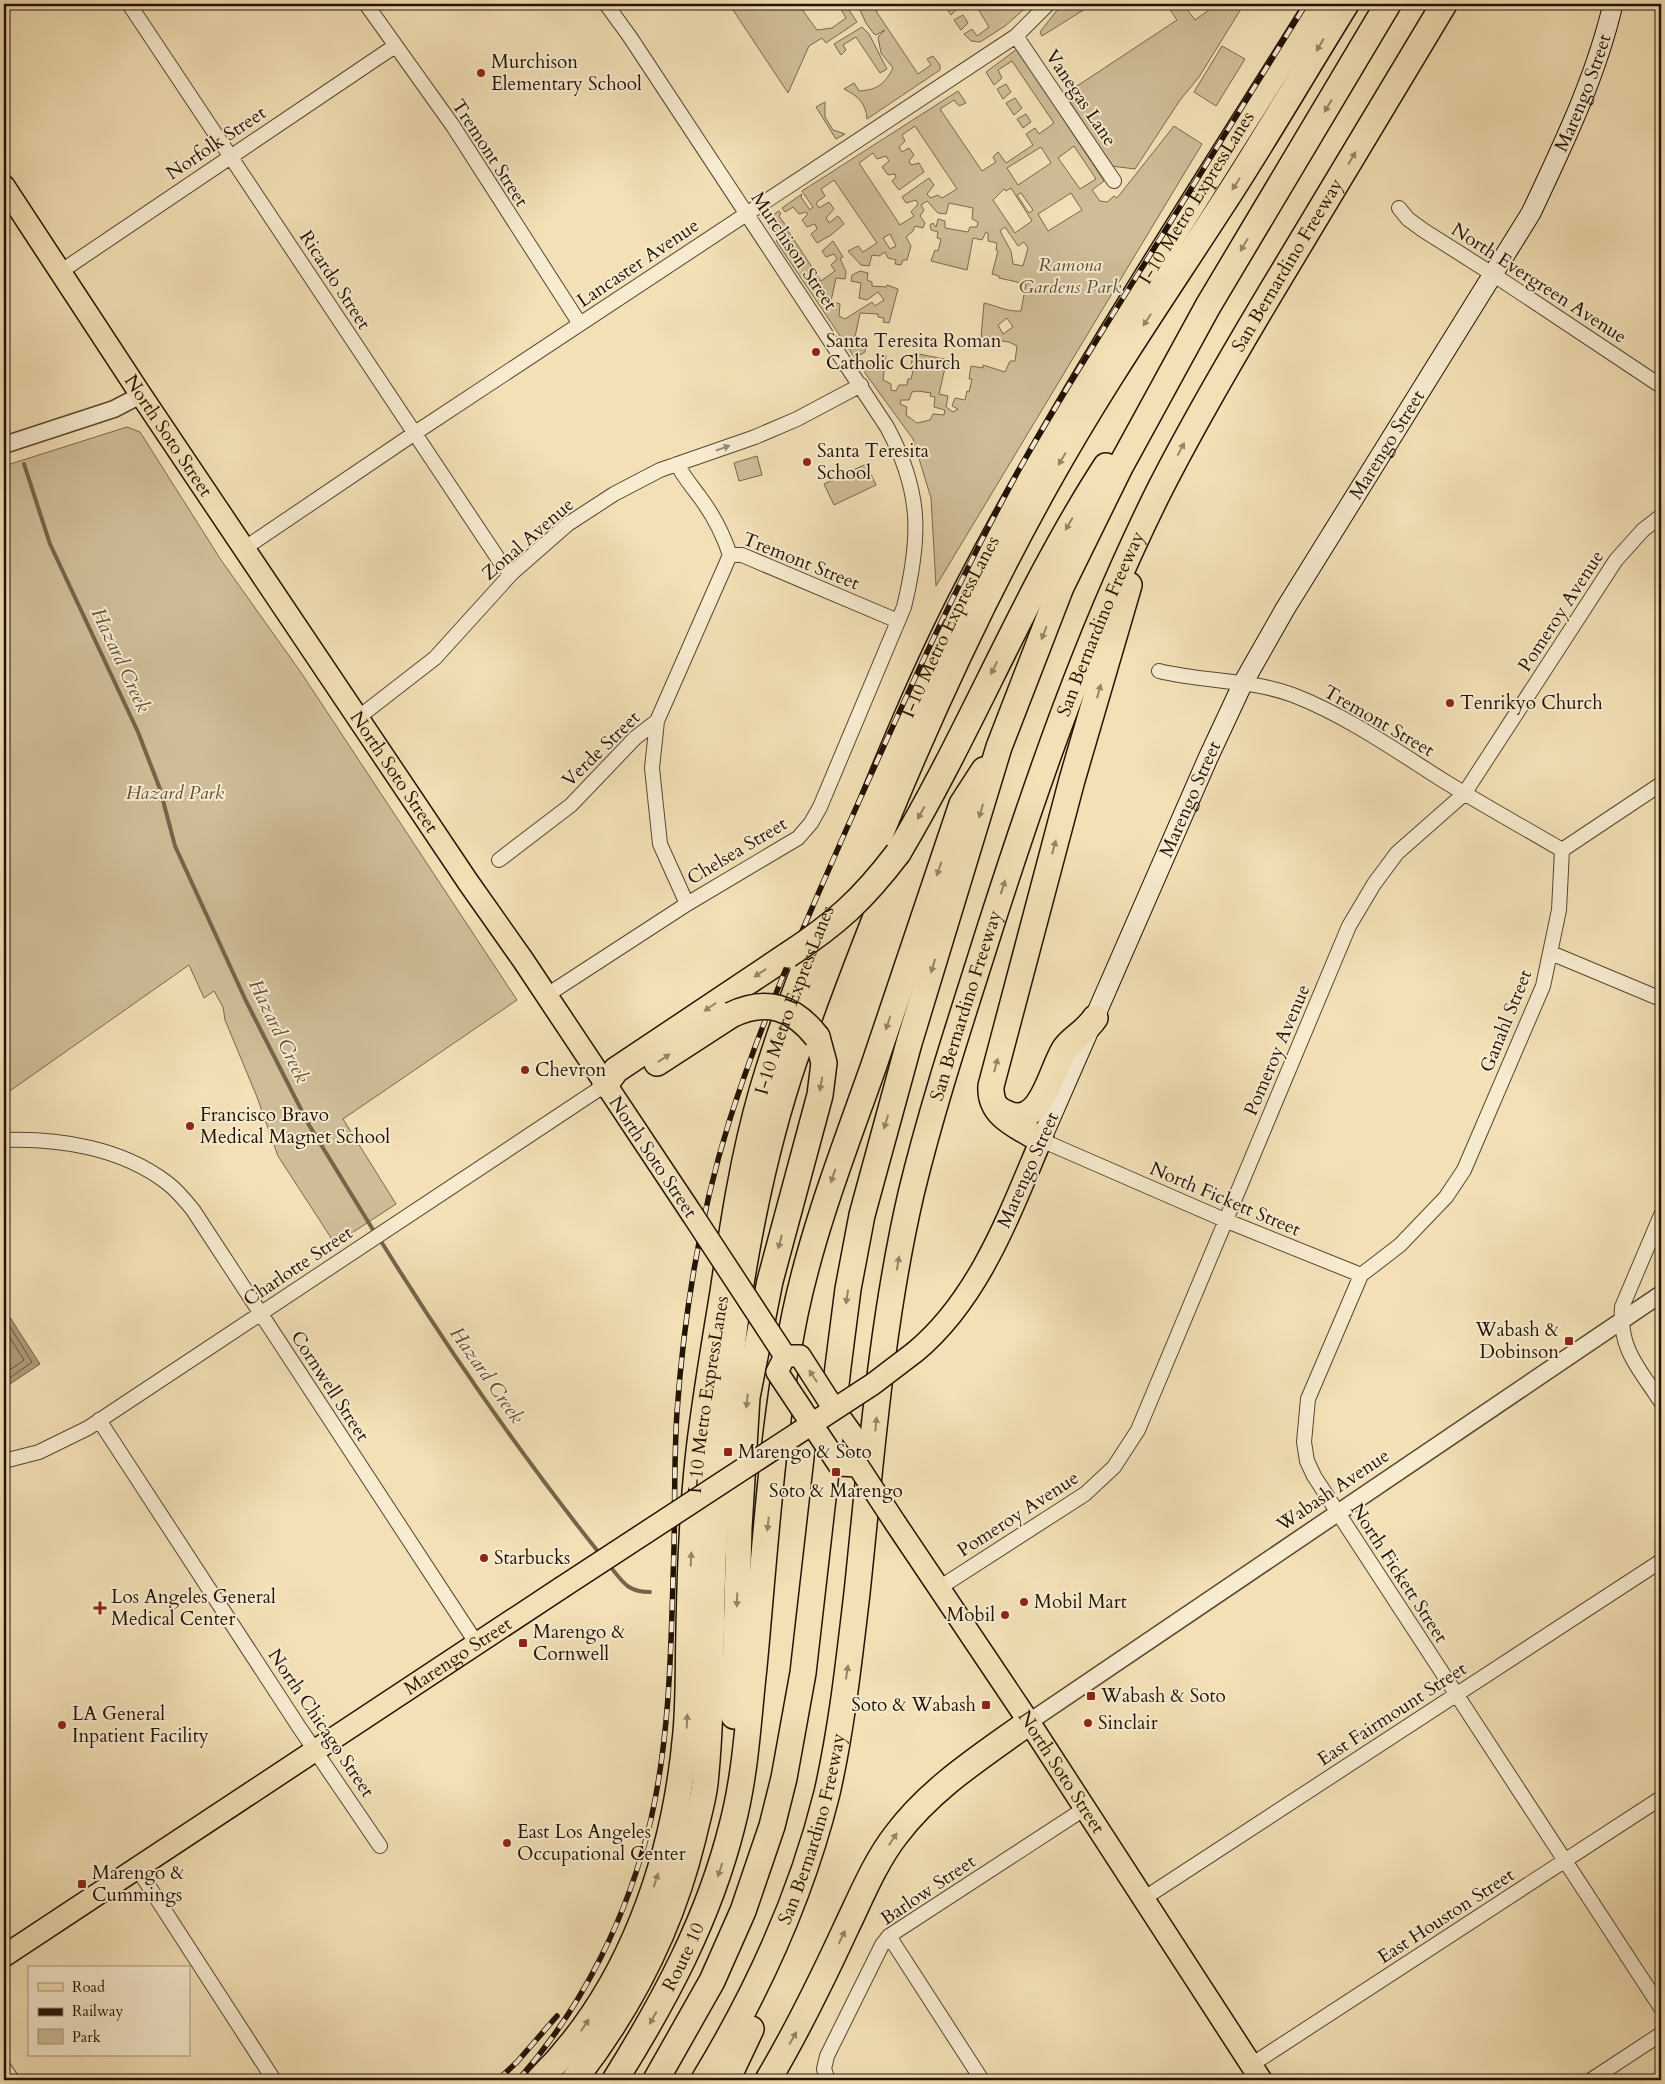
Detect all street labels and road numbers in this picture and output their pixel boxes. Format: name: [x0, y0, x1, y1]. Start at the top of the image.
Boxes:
street label: Marengo Street: [1548, 31, 1617, 156]
street label: Vanegas Lane: [1039, 45, 1123, 151]
street label: Tremont Street: [445, 94, 535, 212]
street label: Norfolk Street: [161, 100, 271, 186]
street label: I-10 Metro ExpressLanes: [1132, 106, 1261, 289]
street label: San Bernardino Freeway: [1225, 173, 1349, 357]
street label: Murchison Street: [745, 187, 843, 315]
street label: Lancaster Avenue: [572, 213, 704, 313]
street label: North Evergreen Avenue: [1446, 216, 1632, 350]
street label: Ricardo Street: [293, 225, 377, 335]
street label: North Soto Street: [118, 370, 219, 502]
street label: Marengo Street: [1343, 385, 1431, 505]
street label: Zonal Avenue: [476, 492, 580, 586]
street label: Tremont Street: [739, 526, 863, 596]
street label: San Bernardino Freeway: [1051, 527, 1151, 720]
street label: I-10 Metro ExpressLanes: [895, 531, 1006, 722]
street label: Pomeroy Avenue: [1512, 545, 1610, 677]
street label: Tremont Street: [1319, 679, 1439, 763]
street label: Verde Street: [556, 705, 646, 793]
street label: North Soto Street: [344, 706, 445, 838]
street label: Marengo Street: [1153, 737, 1227, 861]
street label: Chelsea Street: [682, 811, 792, 891]
street label: I-10 Metro ExpressLanes: [749, 902, 841, 1098]
street label: San Bernardino Freeway: [924, 907, 1008, 1104]
street label: Ganahl Street: [1474, 966, 1538, 1076]
street label: Pomeroy Avenue: [1238, 980, 1316, 1120]
street label: North Soto Street: [603, 1091, 703, 1223]
street label: Marengo Street: [991, 1108, 1065, 1232]
street label: North Fickett Street: [1146, 1156, 1304, 1242]
street label: Charlotte Street: [238, 1220, 358, 1312]
street label: I-10 Metro ExpressLanes: [682, 1294, 735, 1495]
street label: Cornwell Street: [285, 1326, 375, 1446]
street label: Wabash Avenue: [1271, 1443, 1395, 1538]
street label: Pomeroy Avenue: [952, 1465, 1084, 1563]
street label: North Fickett Street: [1344, 1498, 1454, 1648]
street label: Marengo Street: [399, 1611, 517, 1701]
street label: North Chicago Street: [262, 1644, 380, 1802]
street label: East Fairmount Street: [1312, 1656, 1472, 1772]
street label: North Soto Street: [1012, 1705, 1111, 1839]
street label: San Bernardino Freeway: [772, 1731, 851, 1928]
street label: Barlow Street: [875, 1849, 981, 1931]
street label: East Houston Street: [1373, 1862, 1519, 1970]
street label: Route 10: [656, 1918, 711, 1996]

